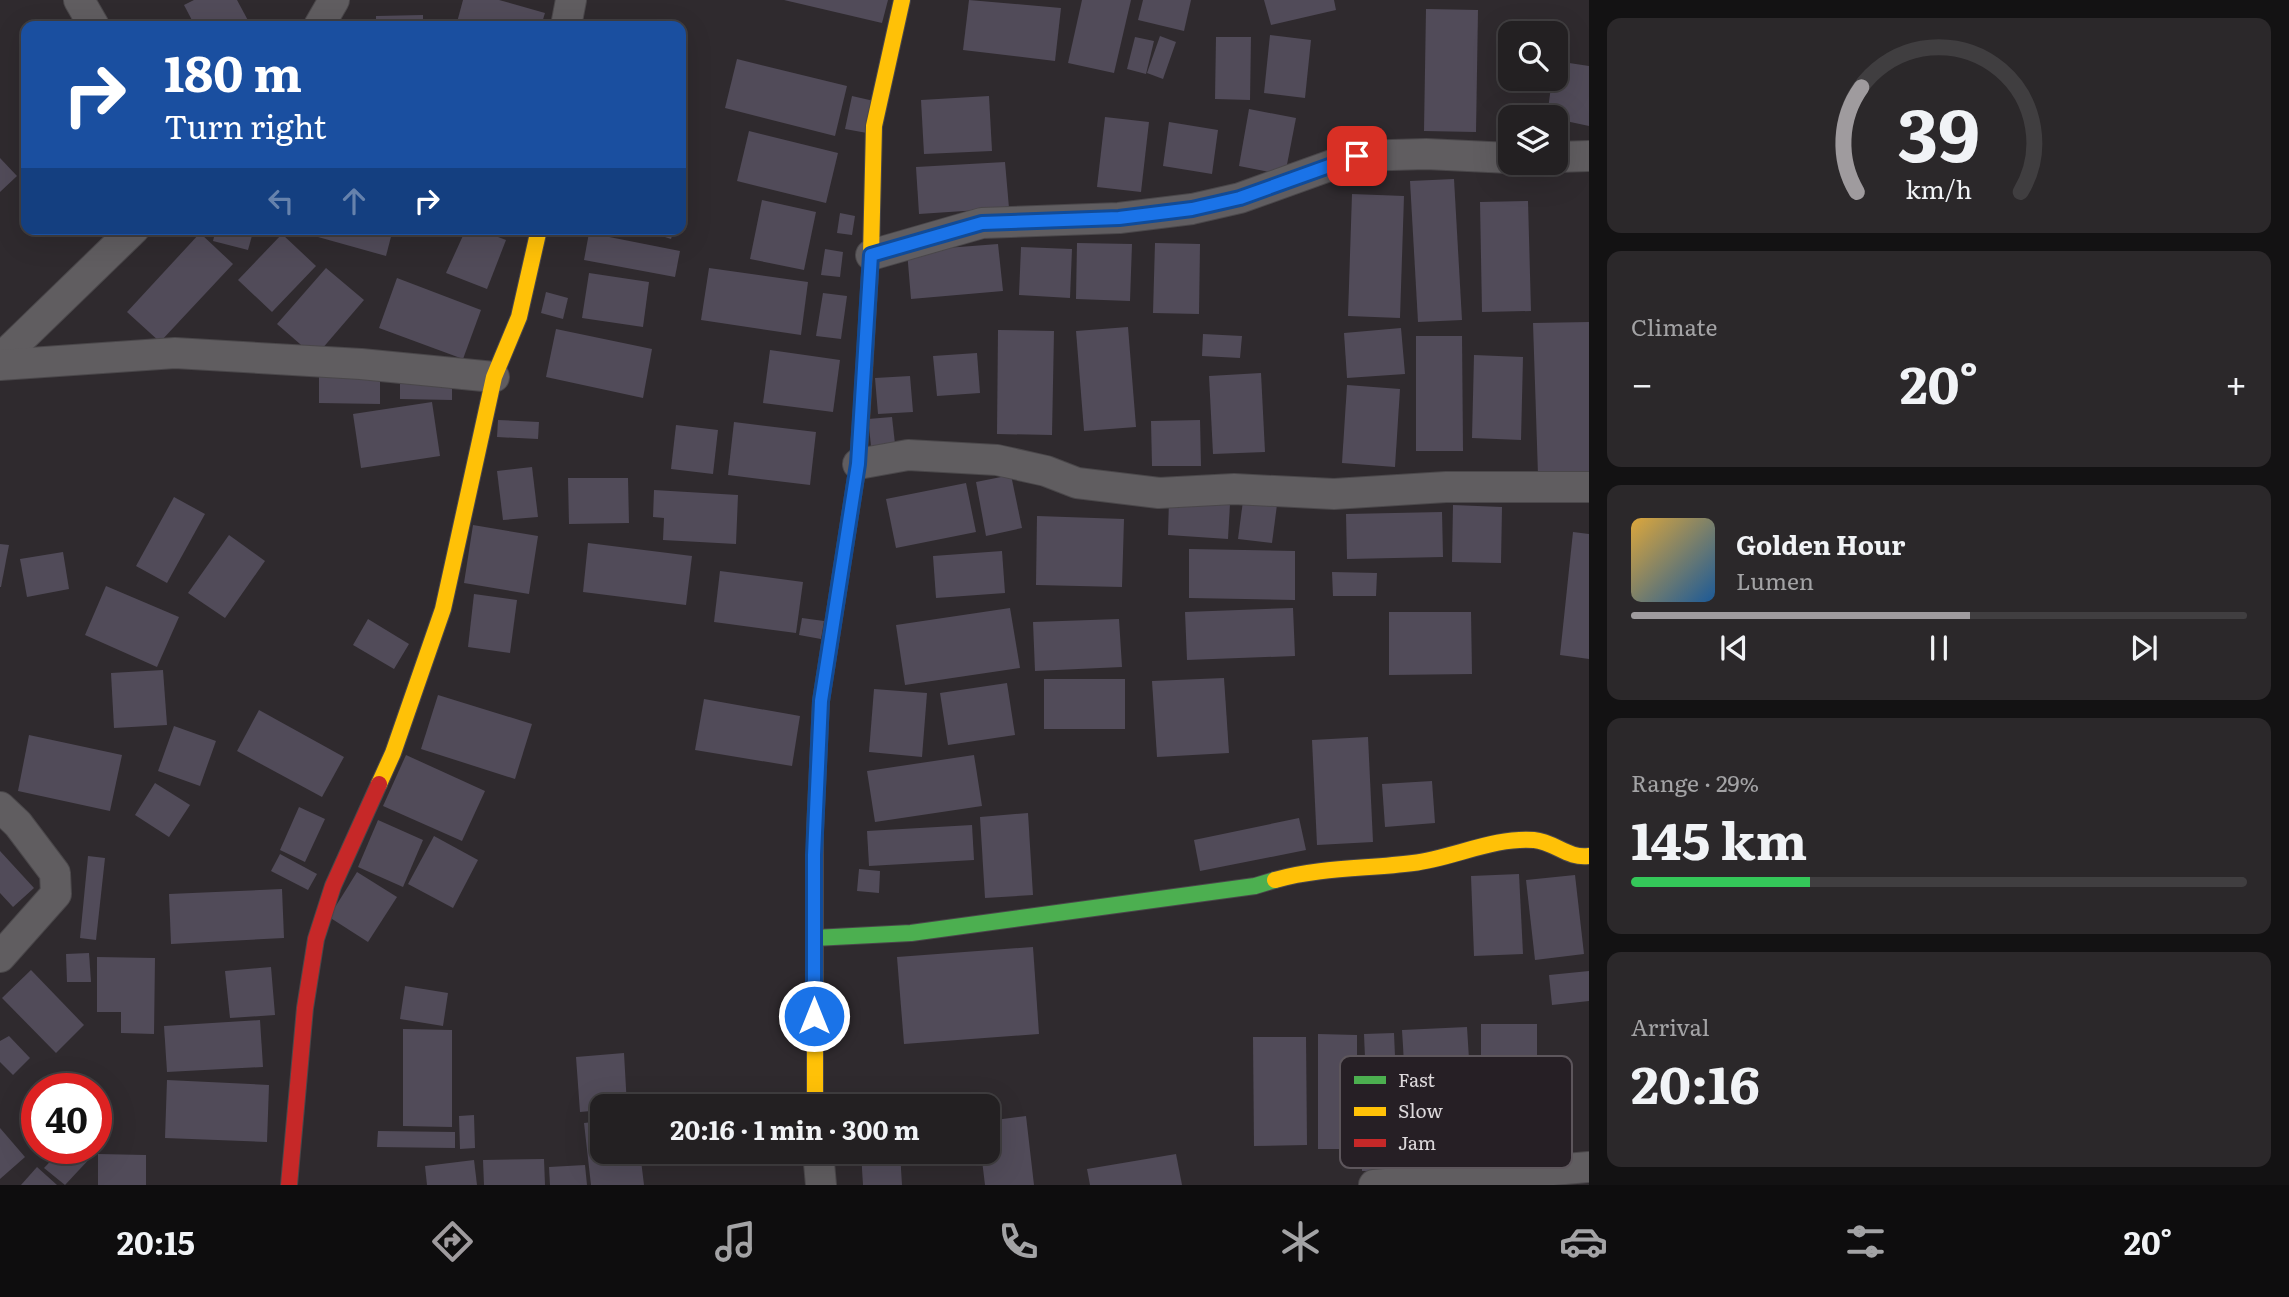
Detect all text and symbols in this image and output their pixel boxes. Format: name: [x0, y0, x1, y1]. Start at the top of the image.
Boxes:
map controls: [1498, 21, 1568, 175]
button: search: [1498, 21, 1568, 91]
text: 180 m: [164, 34, 302, 107]
icon: right: [49, 49, 140, 140]
text: 39: [1898, 76, 1980, 184]
text: Turn right: [164, 101, 326, 149]
button: layers: [1498, 105, 1568, 175]
pin: [1327, 126, 1387, 186]
icon: arrive: [1338, 137, 1376, 175]
text: km/h: [1906, 170, 1972, 207]
icon: left: [262, 182, 300, 220]
icon: ahead: [335, 182, 373, 220]
icon: right: [408, 182, 446, 220]
text: Climate: [1631, 309, 1717, 343]
text: 20°: [1900, 343, 1978, 420]
text: −: [1631, 353, 1653, 410]
text: +: [2225, 353, 2247, 410]
text: Golden Hour: [1736, 524, 1905, 563]
text: Lumen: [1736, 563, 1814, 597]
icon: previous: [1715, 629, 1753, 667]
icon: pause: [1920, 629, 1958, 667]
icon: next: [2125, 629, 2163, 667]
text: Range · 29%: [1631, 765, 1759, 799]
text: 145 km: [1631, 799, 1807, 876]
position arrow: [777, 979, 851, 1053]
text: Arrival: [1631, 1009, 1710, 1043]
text: 20:16: [1631, 1043, 1760, 1120]
legend: [1340, 1056, 1572, 1168]
text: Fast: [1398, 1065, 1435, 1093]
speed limit sign: 40: [21, 1073, 112, 1164]
text: Slow: [1398, 1096, 1443, 1124]
text: 20:16 · 1 min · 300 m: [670, 1109, 920, 1148]
text: Jam: [1398, 1128, 1436, 1156]
text: 20:15: [117, 1217, 195, 1265]
icon: directions: [428, 1217, 477, 1266]
icon: music: [711, 1217, 760, 1266]
icon: phone: [994, 1217, 1043, 1266]
icon: climate: [1276, 1217, 1325, 1266]
icon: car: [1559, 1217, 1608, 1266]
icon: filters: [1841, 1217, 1890, 1266]
text: 20°: [2124, 1217, 2172, 1265]

